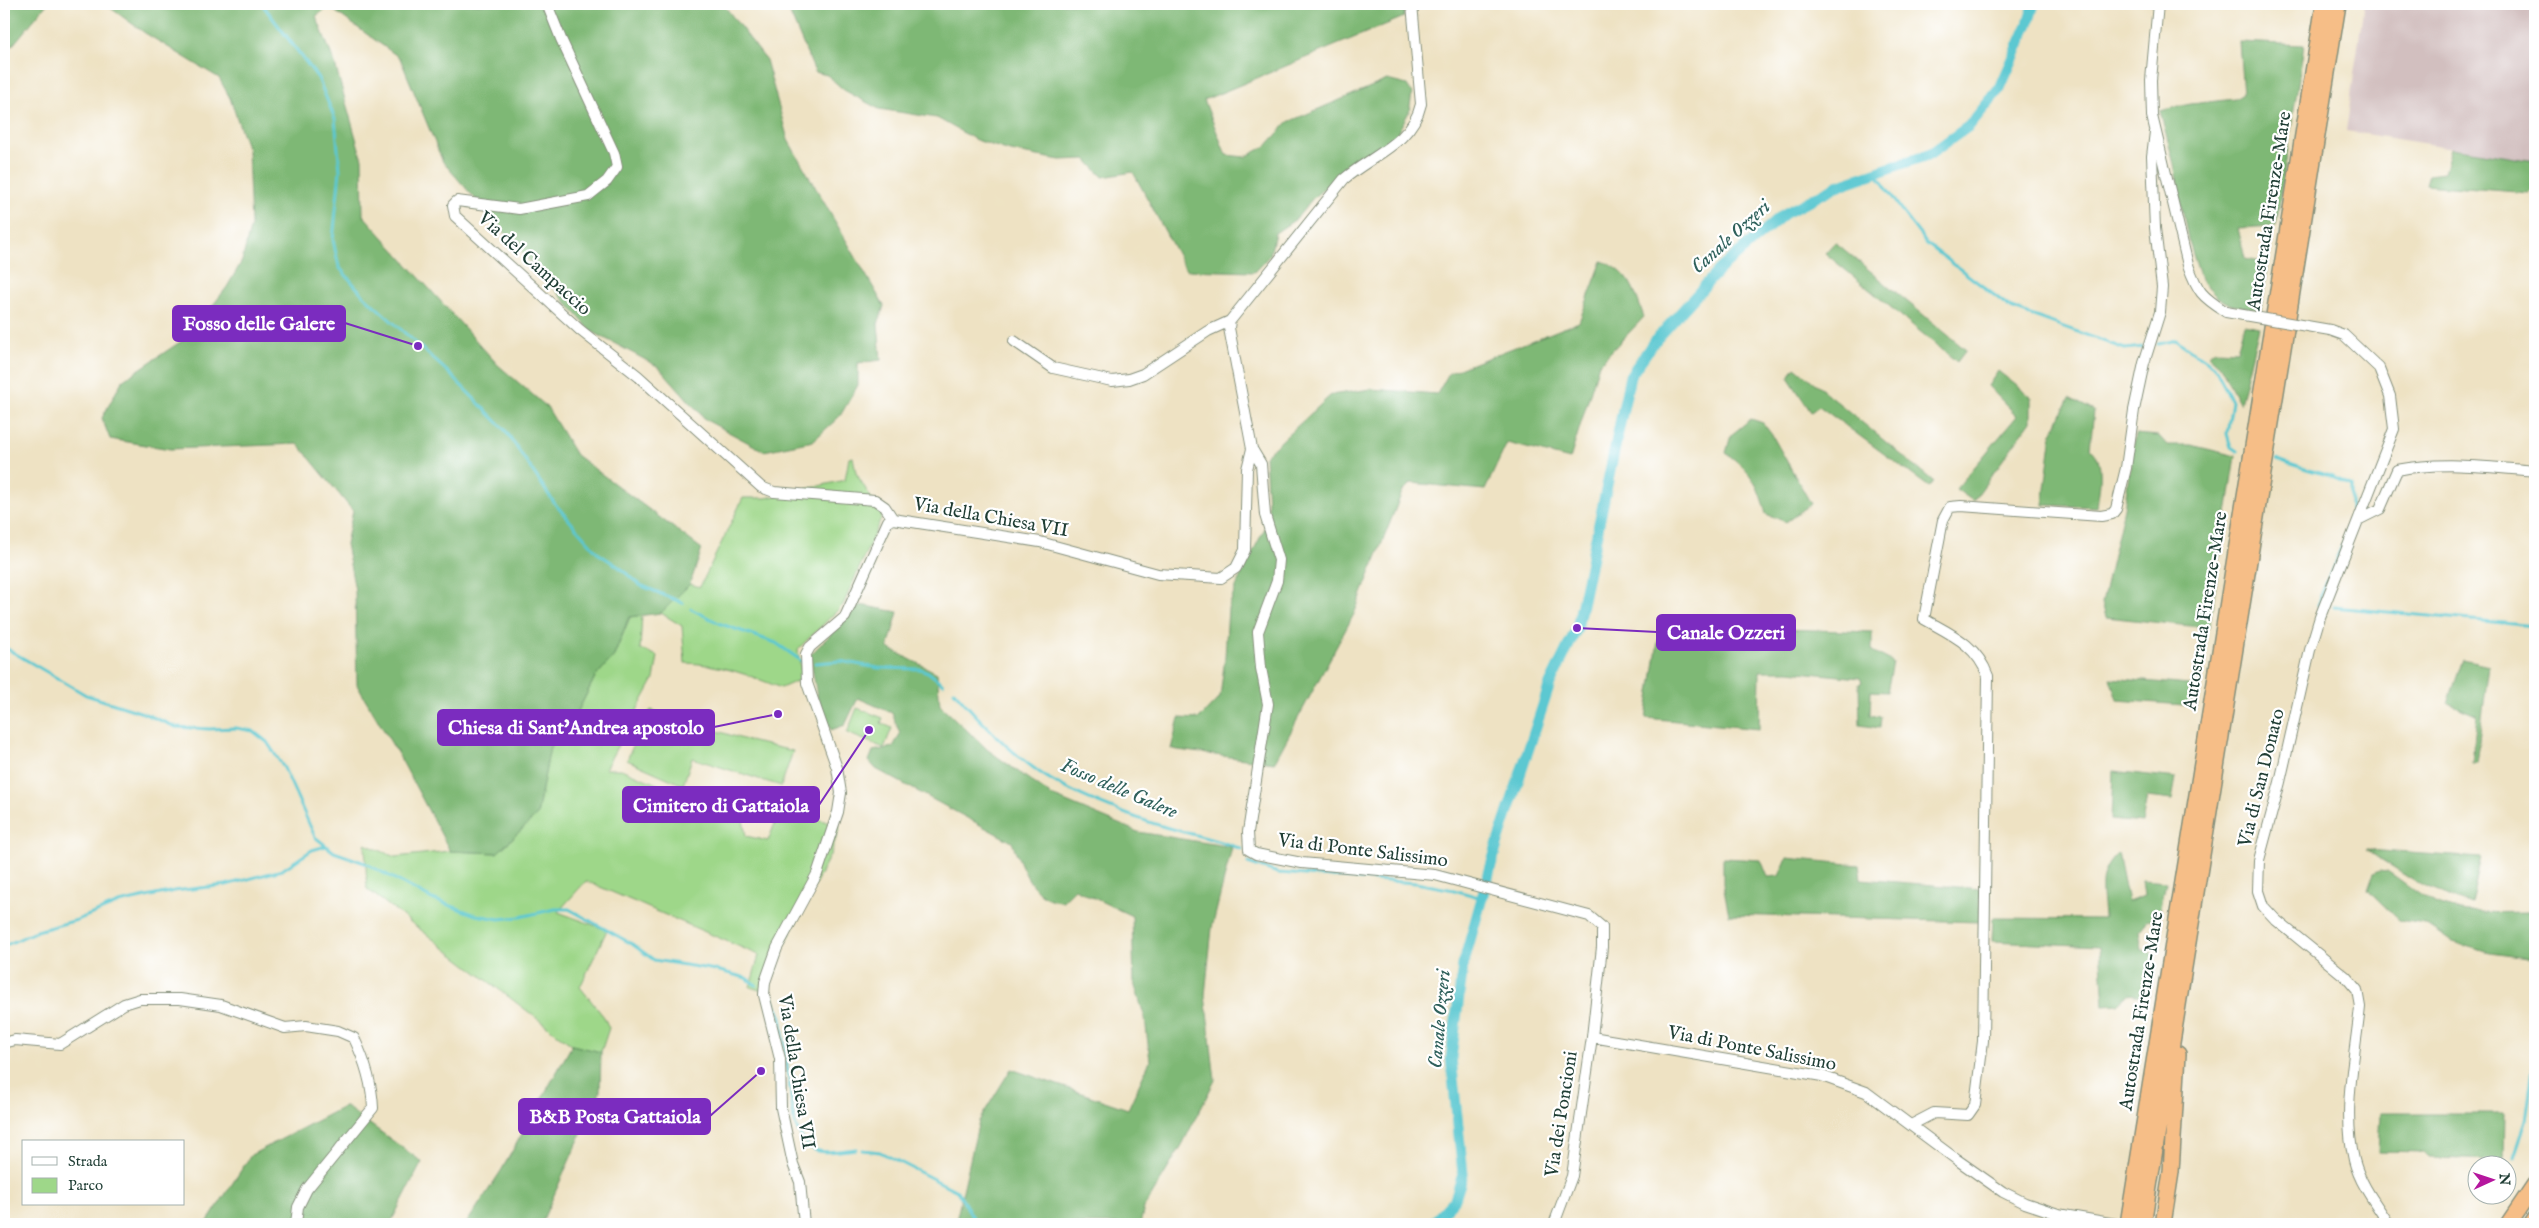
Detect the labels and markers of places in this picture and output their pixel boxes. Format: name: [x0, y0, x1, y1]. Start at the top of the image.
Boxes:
callout: Fosso delle Galere: [173, 306, 345, 341]
callout: Canale Ozzeri: [1657, 615, 1795, 650]
callout: Chiesa di Sant'Andrea apostolo: [438, 710, 714, 745]
callout: Cimitero di Gattaiola: [623, 787, 819, 822]
callout: B&B Posta Gattaiola: [519, 1099, 710, 1134]

